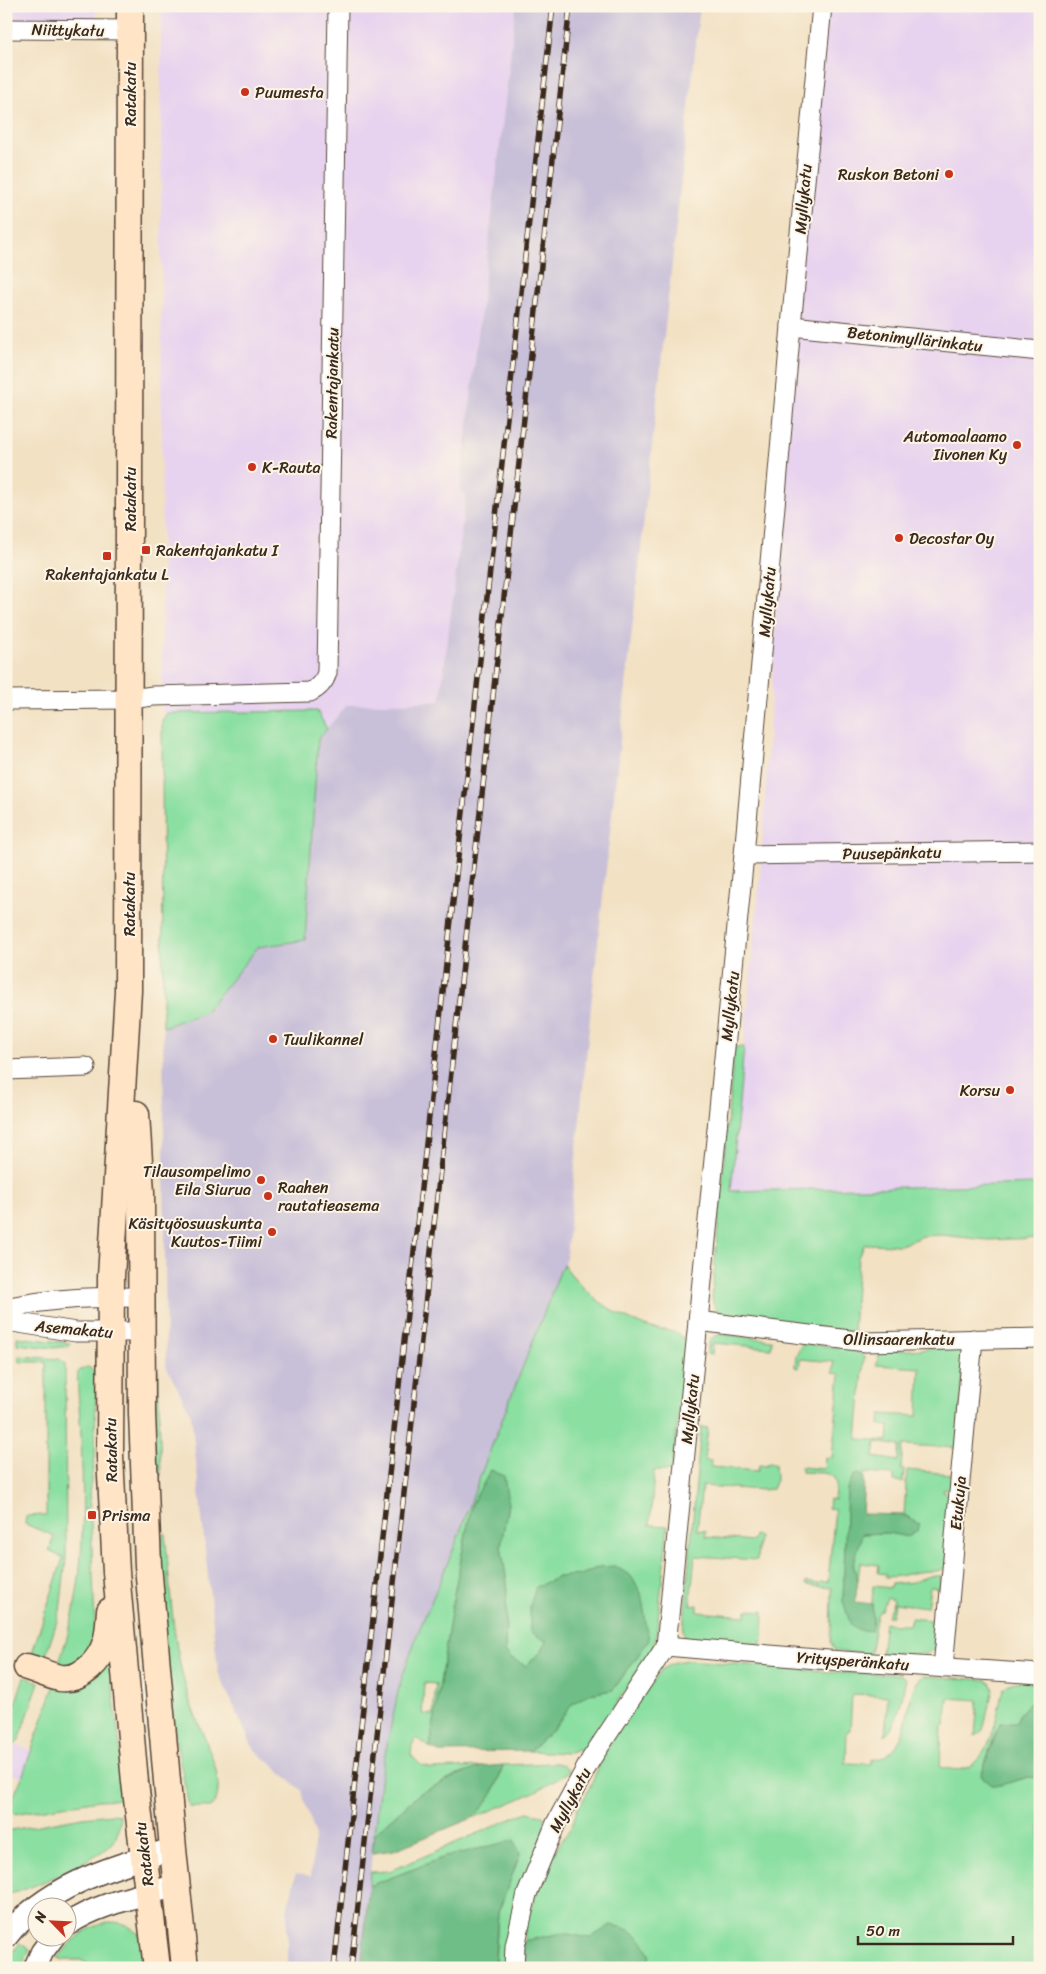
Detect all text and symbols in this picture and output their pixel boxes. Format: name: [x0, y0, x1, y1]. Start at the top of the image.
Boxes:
street label: Niittykatu: [31, 15, 105, 45]
street label: Ratakatu: [116, 61, 145, 126]
place label: Puumesta: [255, 78, 324, 107]
marker: Puumesta: [239, 86, 251, 98]
place label: Ruskon Betoni: [838, 160, 940, 189]
street label: Myllykatu: [785, 162, 821, 235]
marker: Ruskon Betoni: [943, 168, 955, 180]
street label: Betonimyllärinkatu: [846, 317, 985, 361]
street label: Rakentajankatu: [317, 327, 347, 439]
place label: Automaalaamo Iivonen Ky: [902, 422, 1008, 469]
marker: Automaalaamo Iivonen Ky: [1011, 439, 1023, 451]
place label: K-Rauta: [262, 453, 321, 482]
marker: K-Rauta: [246, 461, 258, 473]
street label: Ratakatu: [116, 466, 145, 531]
place label: Decostar Oy: [909, 524, 995, 553]
marker: Decostar Oy: [893, 532, 905, 544]
place label: Rakentajankatu I: [156, 536, 280, 565]
marker: Rakentajankatu I: [140, 544, 152, 556]
marker: Rakentajankatu L: [101, 550, 113, 562]
place label: Rakentajankatu L: [45, 560, 169, 589]
street label: Myllykatu: [749, 565, 785, 638]
street label: Puusepänkatu: [842, 838, 942, 868]
street label: Ratakatu: [115, 871, 144, 936]
street label: Myllykatu: [712, 969, 748, 1042]
place label: Tuulikannel: [283, 1025, 364, 1054]
marker: Tuulikannel: [267, 1033, 279, 1045]
place label: Korsu: [960, 1076, 1000, 1105]
marker: Korsu: [1004, 1084, 1016, 1096]
place label: Tilausompelimo Eila Siurua: [143, 1157, 251, 1204]
place label: Raahen rautatieasema: [278, 1173, 380, 1220]
marker: Tilausompelimo Eila Siurua: [255, 1174, 267, 1186]
marker: Raahen rautatieasema: [262, 1190, 274, 1202]
place label: Käsityöosuuskunta Kuutos-Tiimi: [128, 1209, 263, 1256]
marker: Käsityöosuuskunta Kuutos-Tiimi: [266, 1226, 278, 1238]
street label: Asemakatu: [33, 1311, 115, 1347]
street label: Ollinsaarenkatu: [843, 1325, 955, 1354]
street label: Myllykatu: [672, 1372, 708, 1445]
street label: Ratakatu: [96, 1417, 126, 1482]
street label: Etukuja: [941, 1475, 975, 1531]
place label: Prisma: [102, 1501, 151, 1530]
marker: Prisma: [86, 1509, 98, 1521]
street label: Yritysperänkatu: [796, 1643, 911, 1679]
street label: Myllykatu: [541, 1762, 600, 1838]
street label: Ratakatu: [126, 1820, 162, 1888]
north arrow: [28, 1896, 78, 1946]
text: N: [27, 1907, 54, 1927]
scale bar: [858, 1914, 1014, 1946]
text: 50 m: [866, 1918, 901, 1944]

